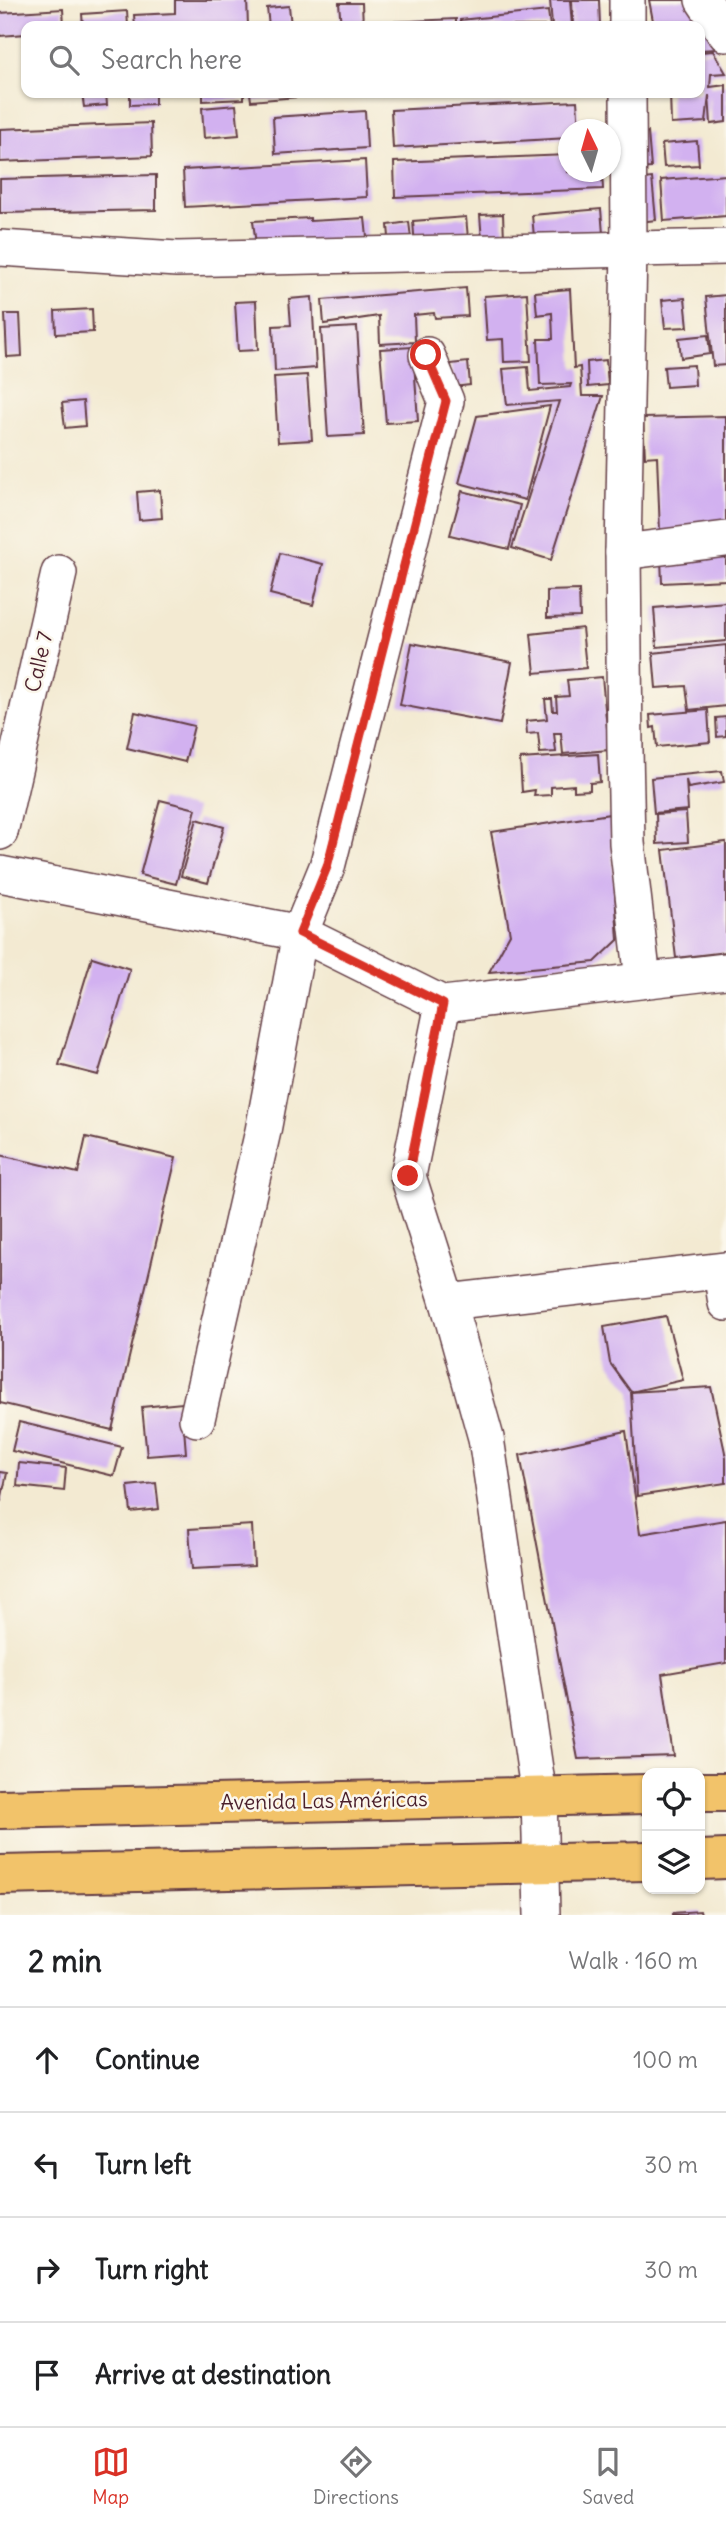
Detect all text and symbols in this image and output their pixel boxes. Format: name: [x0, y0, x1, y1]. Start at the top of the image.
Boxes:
search box: [21, 21, 705, 98]
icon: search: [45, 41, 83, 79]
text: Search here: [101, 43, 242, 76]
north arrow: [558, 119, 621, 182]
route start: [410, 339, 441, 370]
street label: Calle 7: [18, 629, 59, 695]
route end: [392, 1160, 423, 1191]
map controls: [642, 1768, 705, 1894]
button: locate: [642, 1768, 705, 1831]
street label: Avenida Las Américas: [220, 1785, 428, 1816]
button: layers: [642, 1831, 705, 1894]
text: 2 min: [28, 1942, 102, 1980]
text: Walk · 160 m: [569, 1946, 698, 1975]
icon: ahead: [28, 2041, 66, 2079]
text: Continue: [95, 2043, 200, 2076]
text: 100 m: [633, 2045, 698, 2074]
icon: left: [28, 2146, 66, 2184]
text: Turn left: [95, 2148, 191, 2181]
text: 30 m: [644, 2150, 698, 2179]
icon: right: [28, 2251, 66, 2289]
text: Turn right: [95, 2253, 208, 2286]
text: 30 m: [644, 2255, 698, 2284]
icon: arrive: [28, 2356, 66, 2394]
text: Arrive at destination: [95, 2358, 331, 2391]
tab: Map: [92, 2443, 130, 2509]
tab: Directions: [313, 2443, 399, 2509]
tab: Saved: [582, 2443, 634, 2509]

